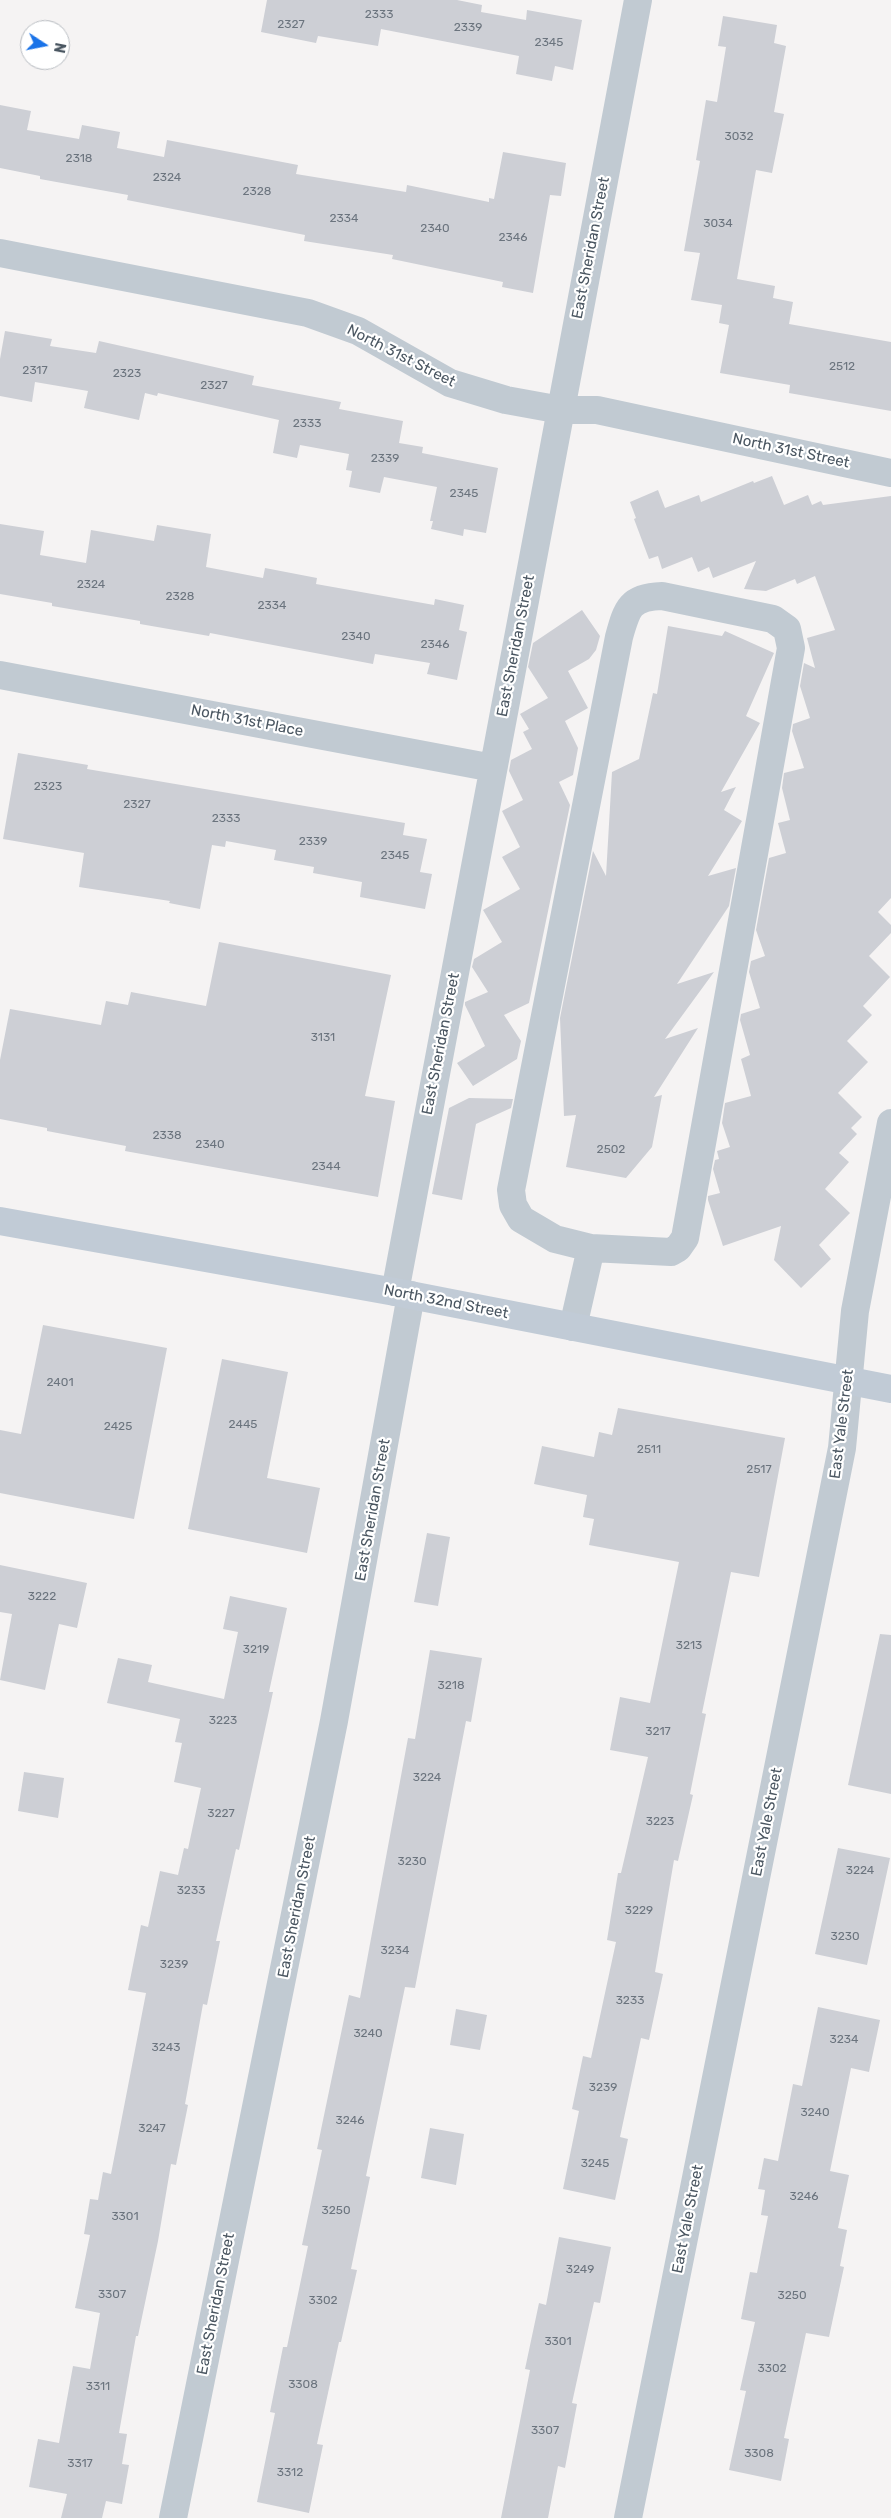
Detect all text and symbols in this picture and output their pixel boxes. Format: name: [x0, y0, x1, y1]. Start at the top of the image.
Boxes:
house number: 2333: [365, 8, 393, 22]
house number: 2327: [277, 18, 305, 32]
north arrow: [20, 20, 70, 70]
house number: 2339: [454, 21, 482, 35]
house number: 2345: [535, 36, 563, 50]
text: N: [50, 41, 69, 54]
house number: 3032: [724, 130, 754, 144]
house number: 2318: [66, 152, 92, 166]
house number: 2324: [153, 171, 181, 185]
street label: East Sheridan Street: [568, 176, 614, 320]
house number: 2328: [243, 185, 271, 199]
house number: 2334: [330, 212, 358, 226]
house number: 3034: [703, 217, 733, 231]
house number: 2340: [420, 222, 450, 236]
house number: 2346: [499, 231, 527, 245]
street label: North 31st Street: [344, 321, 458, 391]
house number: 2512: [829, 360, 855, 374]
house number: 2317: [22, 364, 48, 378]
house number: 2323: [113, 367, 141, 381]
house number: 2327: [200, 379, 228, 393]
house number: 2333: [293, 417, 321, 431]
street label: North 31st Street: [731, 430, 851, 472]
house number: 2339: [371, 452, 399, 466]
house number: 2345: [450, 487, 478, 501]
street label: East Sheridan Street: [493, 574, 539, 718]
house number: 2324: [77, 578, 105, 592]
house number: 2328: [166, 590, 194, 604]
house number: 2334: [258, 599, 286, 613]
house number: 2340: [341, 630, 371, 644]
house number: 2346: [421, 638, 449, 652]
street label: North 31st Place: [189, 701, 305, 741]
house number: 2323: [34, 780, 62, 794]
house number: 2327: [123, 798, 151, 812]
house number: 2333: [212, 812, 240, 826]
house number: 2339: [299, 835, 327, 849]
house number: 2345: [381, 849, 409, 863]
street label: East Sheridan Street: [418, 972, 464, 1116]
house number: 3131: [311, 1031, 335, 1045]
house number: 2338: [152, 1129, 182, 1143]
house number: 2340: [195, 1138, 225, 1152]
house number: 2502: [597, 1143, 625, 1157]
house number: 2344: [311, 1160, 341, 1174]
street label: North 32nd Street: [382, 1281, 510, 1323]
street label: East Yale Street: [826, 1368, 858, 1480]
house number: 2401: [46, 1376, 74, 1390]
house number: 2445: [229, 1418, 257, 1432]
house number: 2425: [104, 1420, 132, 1434]
street label: East Sheridan Street: [352, 1437, 394, 1583]
house number: 2511: [637, 1443, 661, 1457]
house number: 2517: [746, 1463, 772, 1477]
house number: 3222: [28, 1590, 56, 1604]
house number: 3213: [676, 1639, 702, 1653]
house number: 3219: [243, 1643, 269, 1657]
house number: 3218: [437, 1679, 465, 1693]
house number: 3223: [209, 1714, 237, 1728]
house number: 3217: [645, 1725, 671, 1739]
street label: East Yale Street: [748, 1766, 786, 1878]
house number: 3224: [413, 1771, 441, 1785]
house number: 3227: [207, 1807, 235, 1821]
house number: 3223: [646, 1815, 674, 1829]
street label: East Sheridan Street: [274, 1835, 320, 1979]
house number: 3230: [397, 1855, 427, 1869]
house number: 3224: [846, 1864, 874, 1878]
house number: 3233: [177, 1884, 205, 1898]
house number: 3229: [625, 1904, 653, 1918]
house number: 3230: [830, 1930, 860, 1944]
house number: 3234: [381, 1944, 409, 1958]
house number: 3239: [160, 1958, 188, 1972]
house number: 3233: [616, 1994, 644, 2008]
house number: 3240: [353, 2027, 383, 2041]
house number: 3234: [830, 2033, 858, 2047]
house number: 3243: [152, 2041, 180, 2055]
house number: 3239: [589, 2081, 617, 2095]
house number: 3240: [800, 2106, 830, 2120]
house number: 3246: [336, 2114, 364, 2128]
house number: 3247: [138, 2122, 166, 2136]
house number: 3245: [581, 2157, 609, 2171]
street label: East Yale Street: [669, 2163, 707, 2275]
house number: 3246: [790, 2190, 818, 2204]
house number: 3250: [321, 2204, 351, 2218]
house number: 3301: [111, 2210, 139, 2224]
street label: East Sheridan Street: [193, 2232, 239, 2376]
house number: 3249: [566, 2263, 594, 2277]
house number: 3307: [98, 2288, 126, 2302]
house number: 3250: [777, 2289, 807, 2303]
house number: 3302: [308, 2294, 338, 2308]
house number: 3301: [544, 2335, 572, 2349]
house number: 3302: [757, 2362, 787, 2376]
house number: 3308: [288, 2378, 318, 2392]
house number: 3311: [86, 2380, 110, 2394]
house number: 3307: [531, 2424, 559, 2438]
house number: 3308: [744, 2447, 774, 2461]
house number: 3317: [67, 2457, 93, 2471]
house number: 3312: [277, 2466, 303, 2480]

